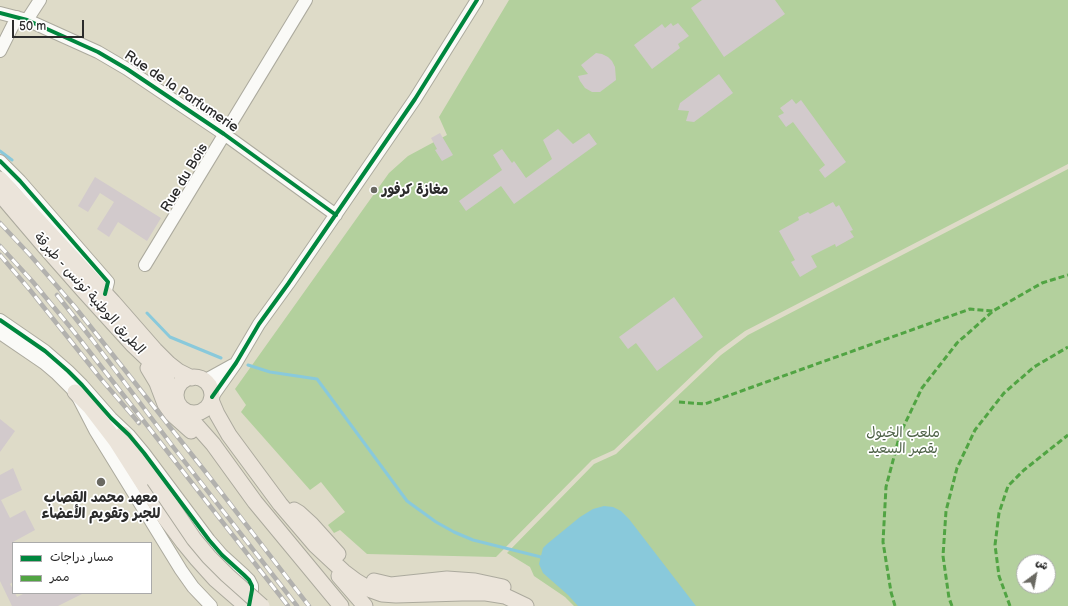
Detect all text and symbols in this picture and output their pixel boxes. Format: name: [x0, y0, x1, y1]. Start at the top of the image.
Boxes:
scale bar: [14, 12, 86, 38]
text: 50 m: [19, 19, 46, 34]
street label: Rue de la Parfumerie: [121, 47, 241, 137]
street label: Rue du Bois: [158, 141, 212, 215]
place label: مغازة كرفور: [382, 182, 448, 198]
marker: مغازة كرفور: [369, 185, 379, 195]
street label: الطريق الوطنية تونس - طبرقة: [30, 230, 148, 358]
park label: ملعب الخيول بقصر السعيد: [866, 425, 940, 458]
marker: معهد محمد القصاب للجبر وتقويم الأعضاء: [95, 476, 107, 488]
place label: معهد محمد القصاب للجبر وتقويم الأعضاء: [42, 490, 160, 522]
legend: [12, 542, 152, 594]
text: مسار دراجات: [50, 550, 114, 565]
north arrow: [1016, 554, 1056, 594]
text: ش: [1034, 556, 1051, 573]
text: ممر: [50, 570, 69, 585]

